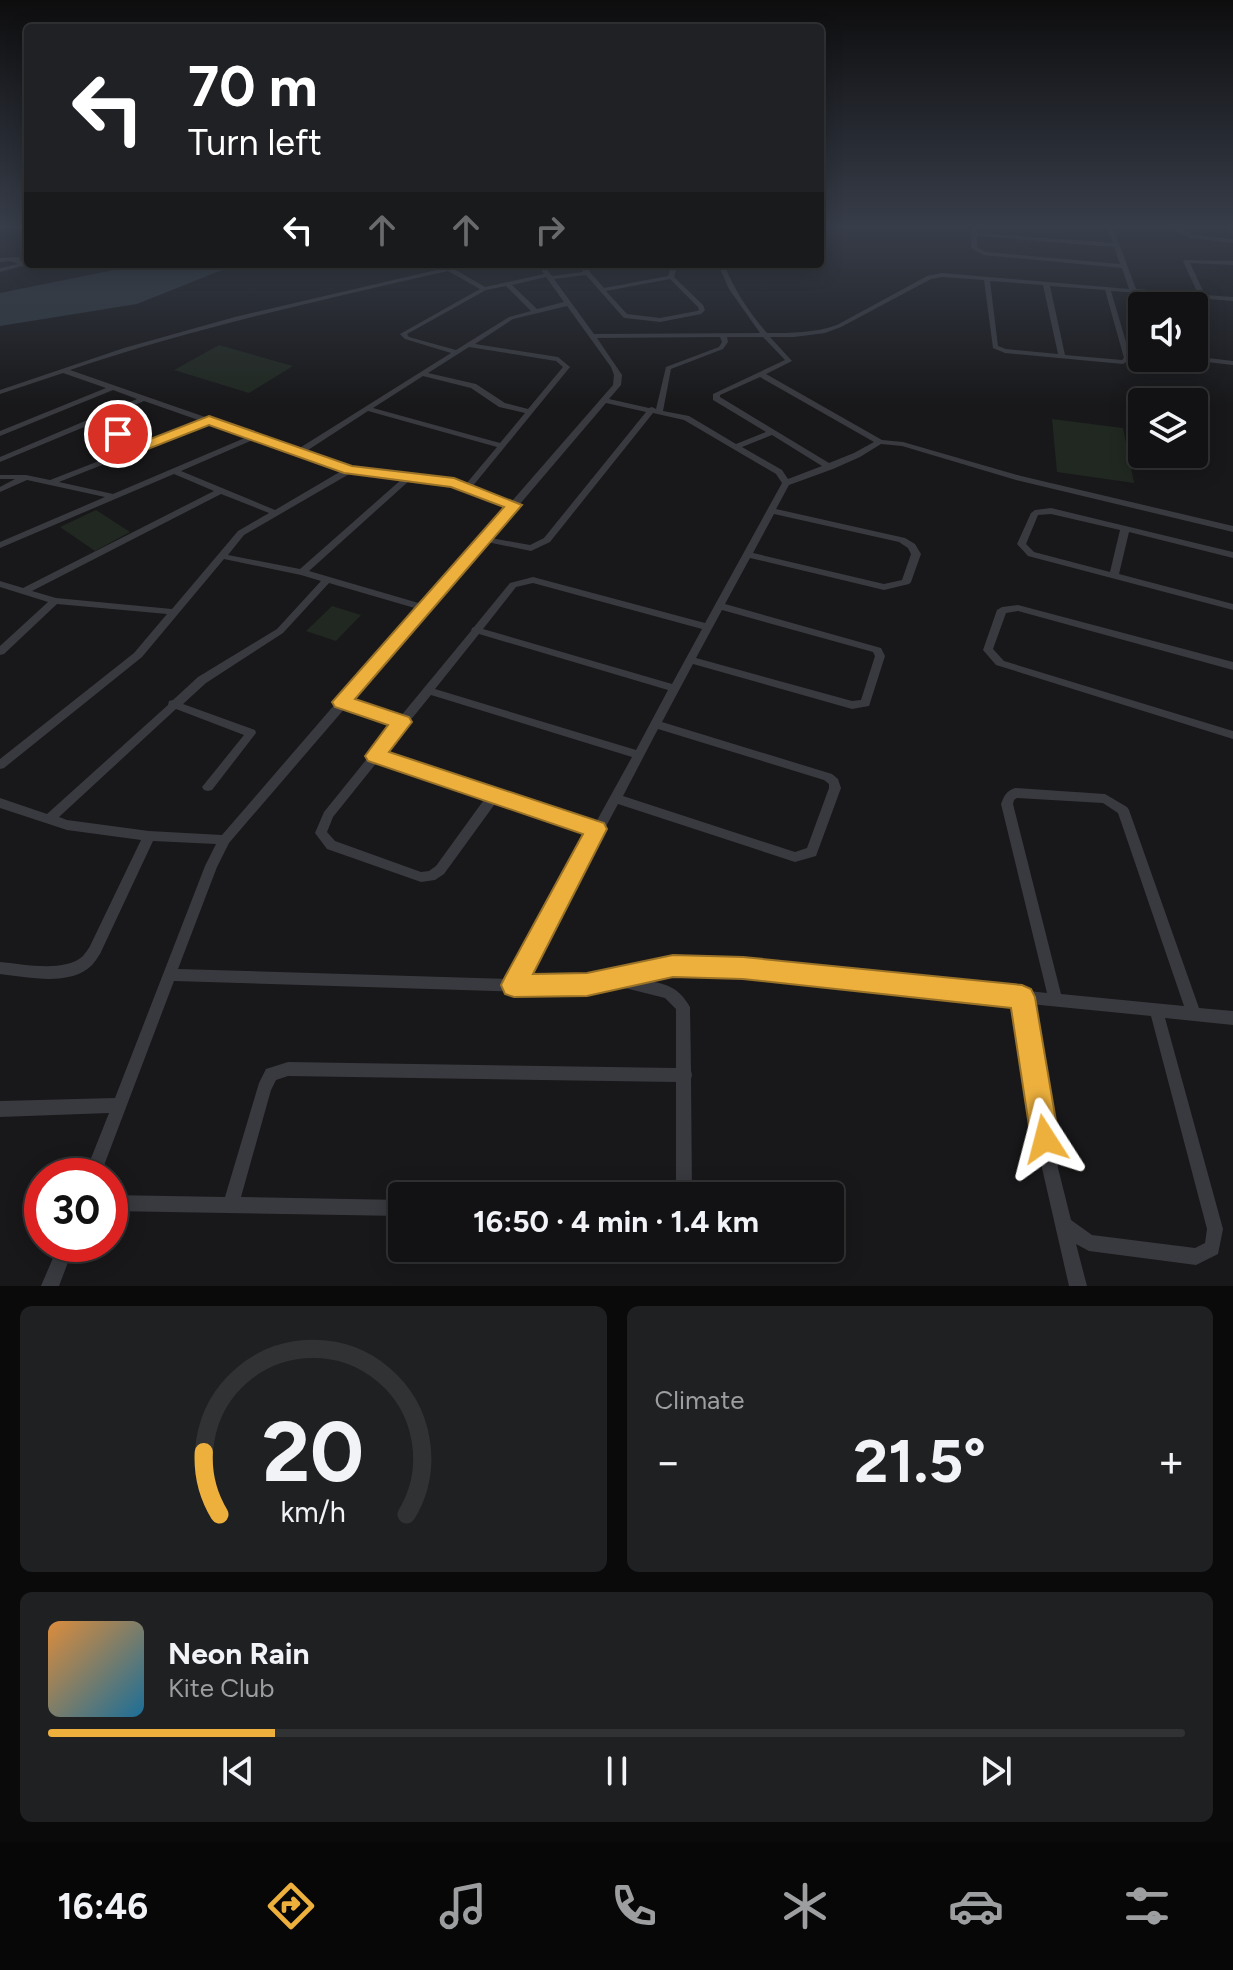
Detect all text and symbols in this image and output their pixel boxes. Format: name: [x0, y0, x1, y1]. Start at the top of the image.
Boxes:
text: 70 m: [188, 53, 318, 120]
icon: left: [56, 56, 160, 160]
text: Turn left: [188, 121, 322, 164]
icon: left: [276, 208, 320, 252]
icon: ahead: [360, 208, 404, 252]
icon: ahead: [444, 208, 488, 252]
icon: right: [528, 208, 572, 252]
map controls: [1128, 292, 1208, 468]
button: sound: [1128, 292, 1208, 372]
button: layers: [1128, 388, 1208, 468]
pin: [84, 400, 152, 468]
icon: arrive: [96, 412, 140, 456]
position arrow: [1003, 1097, 1087, 1181]
speed limit sign: 30: [24, 1158, 128, 1262]
text: 16:50 · 4 min · 1.4 km: [473, 1203, 759, 1240]
text: Climate: [655, 1384, 744, 1416]
text: 20: [262, 1402, 364, 1502]
text: 21.5°: [854, 1425, 986, 1497]
text: −: [655, 1435, 682, 1488]
text: +: [1158, 1435, 1185, 1488]
text: km/h: [281, 1495, 346, 1529]
text: Neon Rain: [168, 1635, 310, 1672]
text: Kite Club: [168, 1672, 274, 1704]
icon: previous: [216, 1749, 260, 1793]
icon: pause: [595, 1749, 639, 1793]
icon: next: [974, 1749, 1018, 1793]
icon: directions: [263, 1878, 319, 1934]
icon: music: [435, 1878, 491, 1934]
icon: phone: [606, 1878, 662, 1934]
icon: climate: [777, 1878, 833, 1934]
icon: car: [948, 1878, 1004, 1934]
icon: filters: [1119, 1878, 1175, 1934]
text: 16:46: [58, 1885, 148, 1928]

